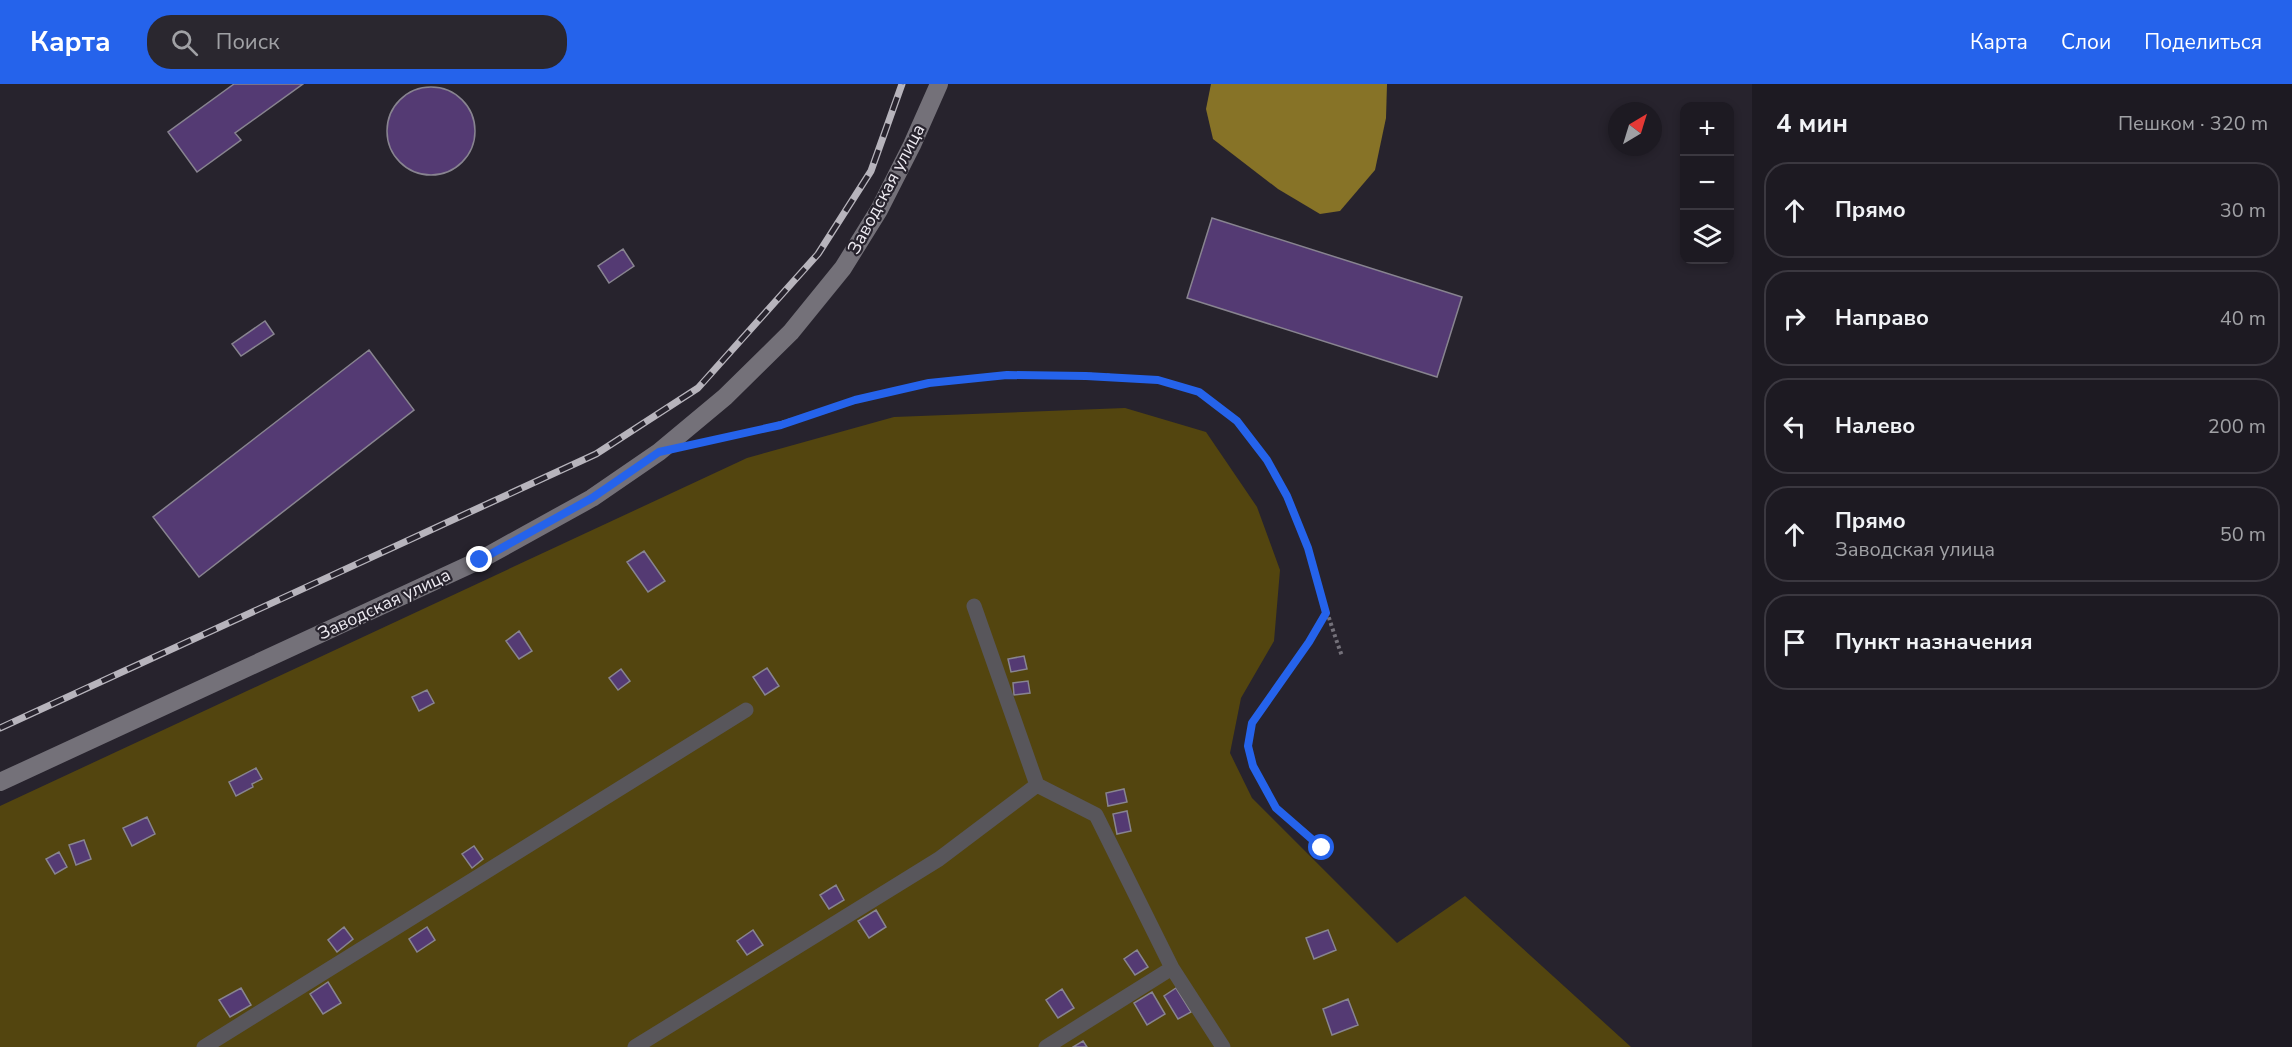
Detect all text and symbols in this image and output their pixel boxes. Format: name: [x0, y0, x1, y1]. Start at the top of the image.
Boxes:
search box: [147, 15, 567, 69]
text: Карта: [30, 23, 111, 61]
icon: search: [168, 26, 201, 59]
text: Поиск: [216, 27, 280, 57]
text: Карта: [1970, 28, 2028, 56]
text: Слои: [2061, 28, 2111, 56]
text: Поделиться: [2144, 28, 2262, 56]
north arrow: [1608, 102, 1662, 156]
map controls: [1680, 102, 1734, 264]
button: +: [1680, 102, 1734, 156]
text: 4 мин: [1776, 106, 1848, 141]
text: Пешком · 320 m: [2118, 110, 2268, 137]
street label: Заводская улица: [842, 120, 930, 258]
button: −: [1680, 156, 1734, 210]
icon: ahead: [1778, 194, 1811, 227]
text: Прямо: [1835, 195, 1906, 225]
text: 30 m: [2220, 197, 2266, 224]
button: layers: [1680, 210, 1734, 264]
icon: right: [1778, 302, 1811, 335]
text: Направо: [1835, 303, 1929, 333]
text: 40 m: [2220, 305, 2266, 332]
icon: left: [1778, 410, 1811, 443]
text: Налево: [1835, 411, 1915, 441]
text: 200 m: [2208, 413, 2266, 440]
text: Прямо: [1835, 506, 1906, 536]
icon: ahead: [1778, 518, 1811, 551]
text: 50 m: [2220, 521, 2266, 548]
text: Заводская улица: [1835, 536, 1995, 563]
route end: [466, 546, 492, 572]
street label: Заводская улица: [314, 563, 454, 645]
icon: arrive: [1778, 626, 1811, 659]
text: Пункт назначения: [1835, 627, 2033, 657]
route start: [1308, 834, 1334, 860]

